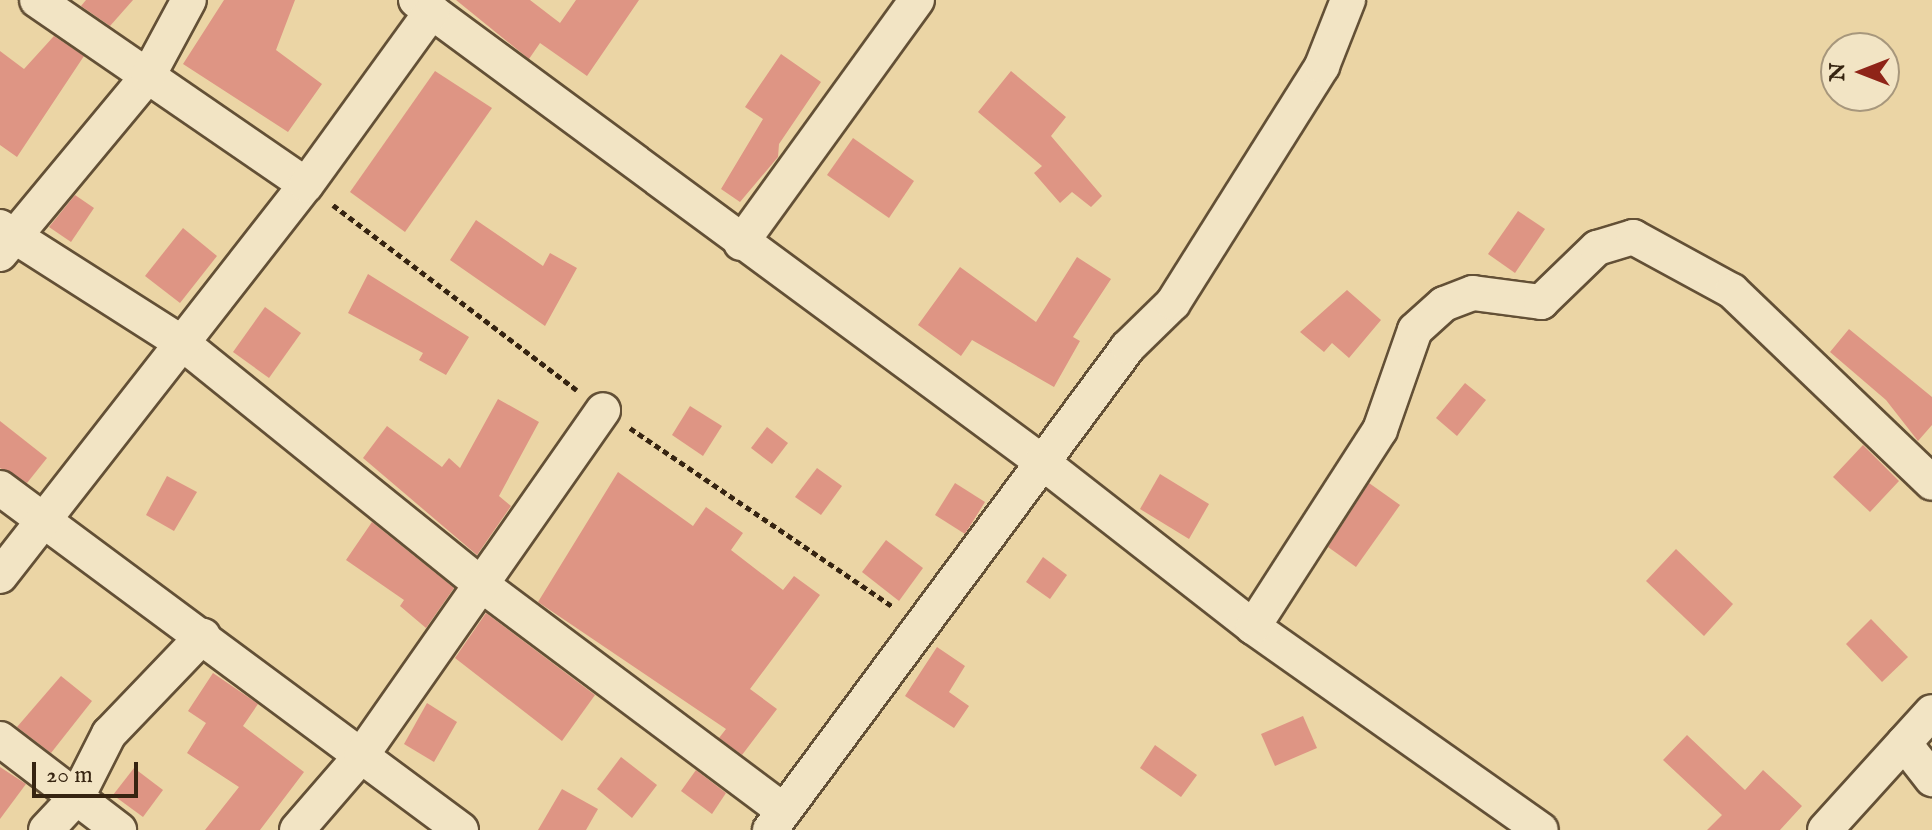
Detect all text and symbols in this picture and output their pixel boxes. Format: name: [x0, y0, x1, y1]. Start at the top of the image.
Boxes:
north arrow: [1820, 32, 1900, 112]
text: N: [1824, 62, 1852, 82]
scale bar: [36, 746, 142, 796]
text: 20 m: [46, 760, 93, 791]

